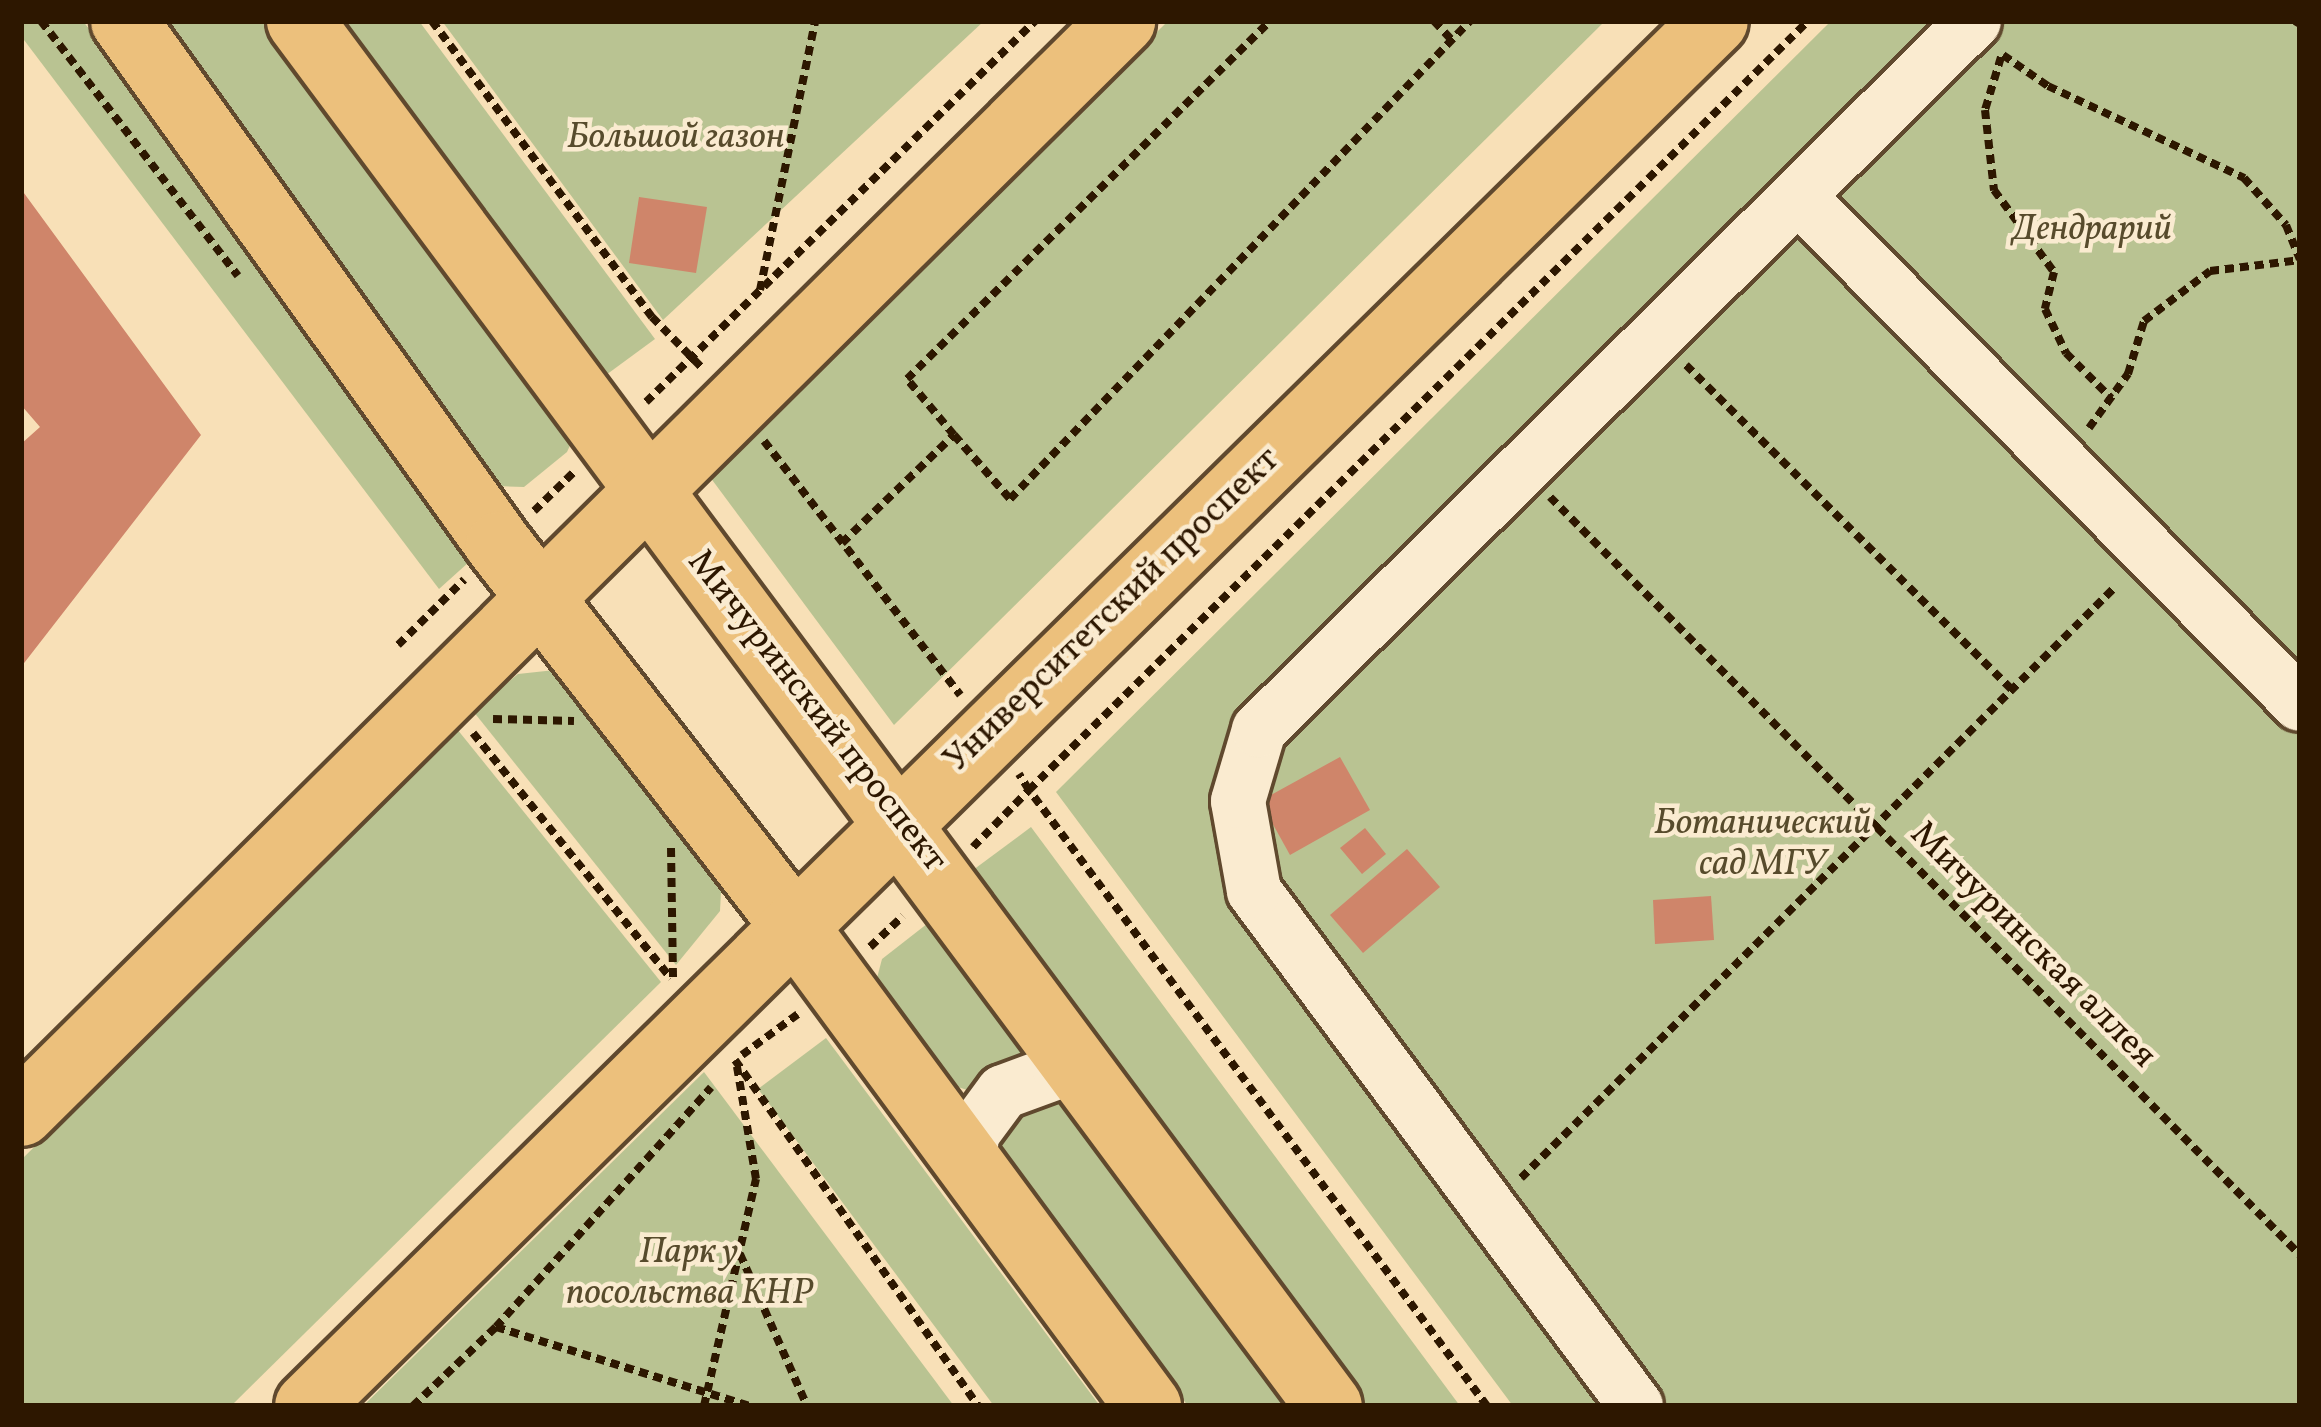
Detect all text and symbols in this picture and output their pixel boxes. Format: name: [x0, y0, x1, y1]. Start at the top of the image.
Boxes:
park label: Большой газон: [567, 117, 785, 161]
park label: Дендрарий: [2012, 209, 2172, 253]
street label: Университетский проспект: [936, 439, 1290, 783]
street label: Мичуринский проспект: [677, 542, 955, 882]
park label: Ботанический сад МГУ: [1655, 802, 1871, 887]
street label: Мичуринская аллея: [1900, 814, 2164, 1078]
park label: Парк у посольства КНР: [566, 1231, 812, 1316]

